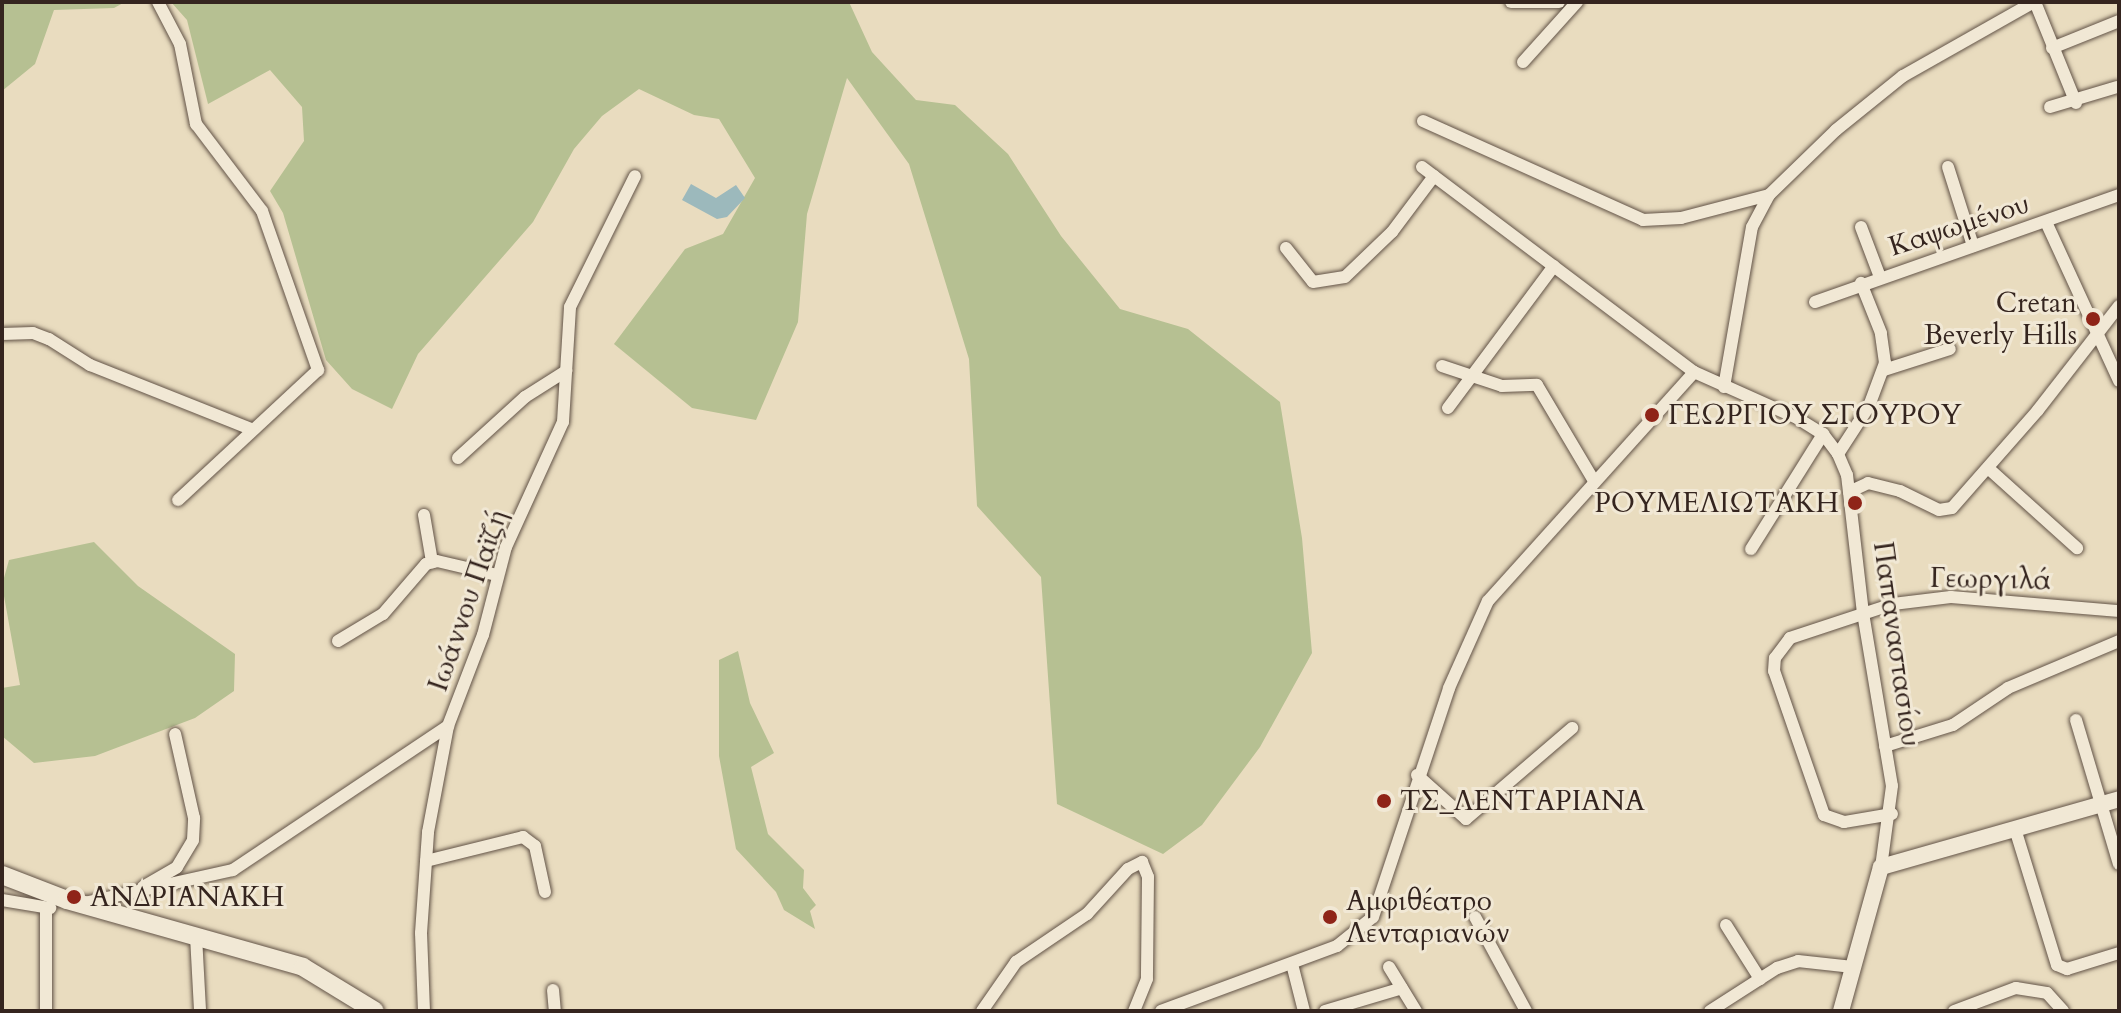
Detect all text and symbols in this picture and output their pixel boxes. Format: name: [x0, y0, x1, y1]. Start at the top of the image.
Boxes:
street label: Καψωμένου: [1885, 187, 2033, 263]
place label: Cretan Beverly Hills: [1924, 286, 2077, 352]
marker: Cretan Beverly Hills: [2084, 310, 2102, 328]
place label: ΓΕΩΡΓΙΟΥ ΣΓΟΥΡΟΥ: [1668, 398, 1962, 432]
marker: ΓΕΩΡΓΙΟΥ ΣΓΟΥΡΟΥ: [1643, 406, 1661, 424]
place label: ΡΟΥΜΕΛΙΩΤΑΚΗ: [1594, 486, 1839, 520]
marker: ΡΟΥΜΕΛΙΩΤΑΚΗ: [1846, 494, 1864, 512]
street label: Ιωάννου Παϊζή: [421, 504, 515, 696]
street label: Παπαναστασίου: [1866, 539, 1928, 749]
street label: Γεωργιλά: [1930, 561, 2052, 597]
place label: ΤΣ_ΛΕΝΤΑΡΙΑΝΑ: [1400, 784, 1645, 818]
marker: ΤΣ_ΛΕΝΤΑΡΙΑΝΑ: [1375, 792, 1393, 810]
place label: ΑΝΔΡΙΑΝΑΚΗ: [90, 880, 284, 914]
place label: Αμφιθέατρο Λενταριανών: [1346, 884, 1510, 950]
marker: ΑΝΔΡΙΑΝΑΚΗ: [65, 888, 83, 906]
marker: Αμφιθέατρο Λενταριανών: [1321, 908, 1339, 926]

